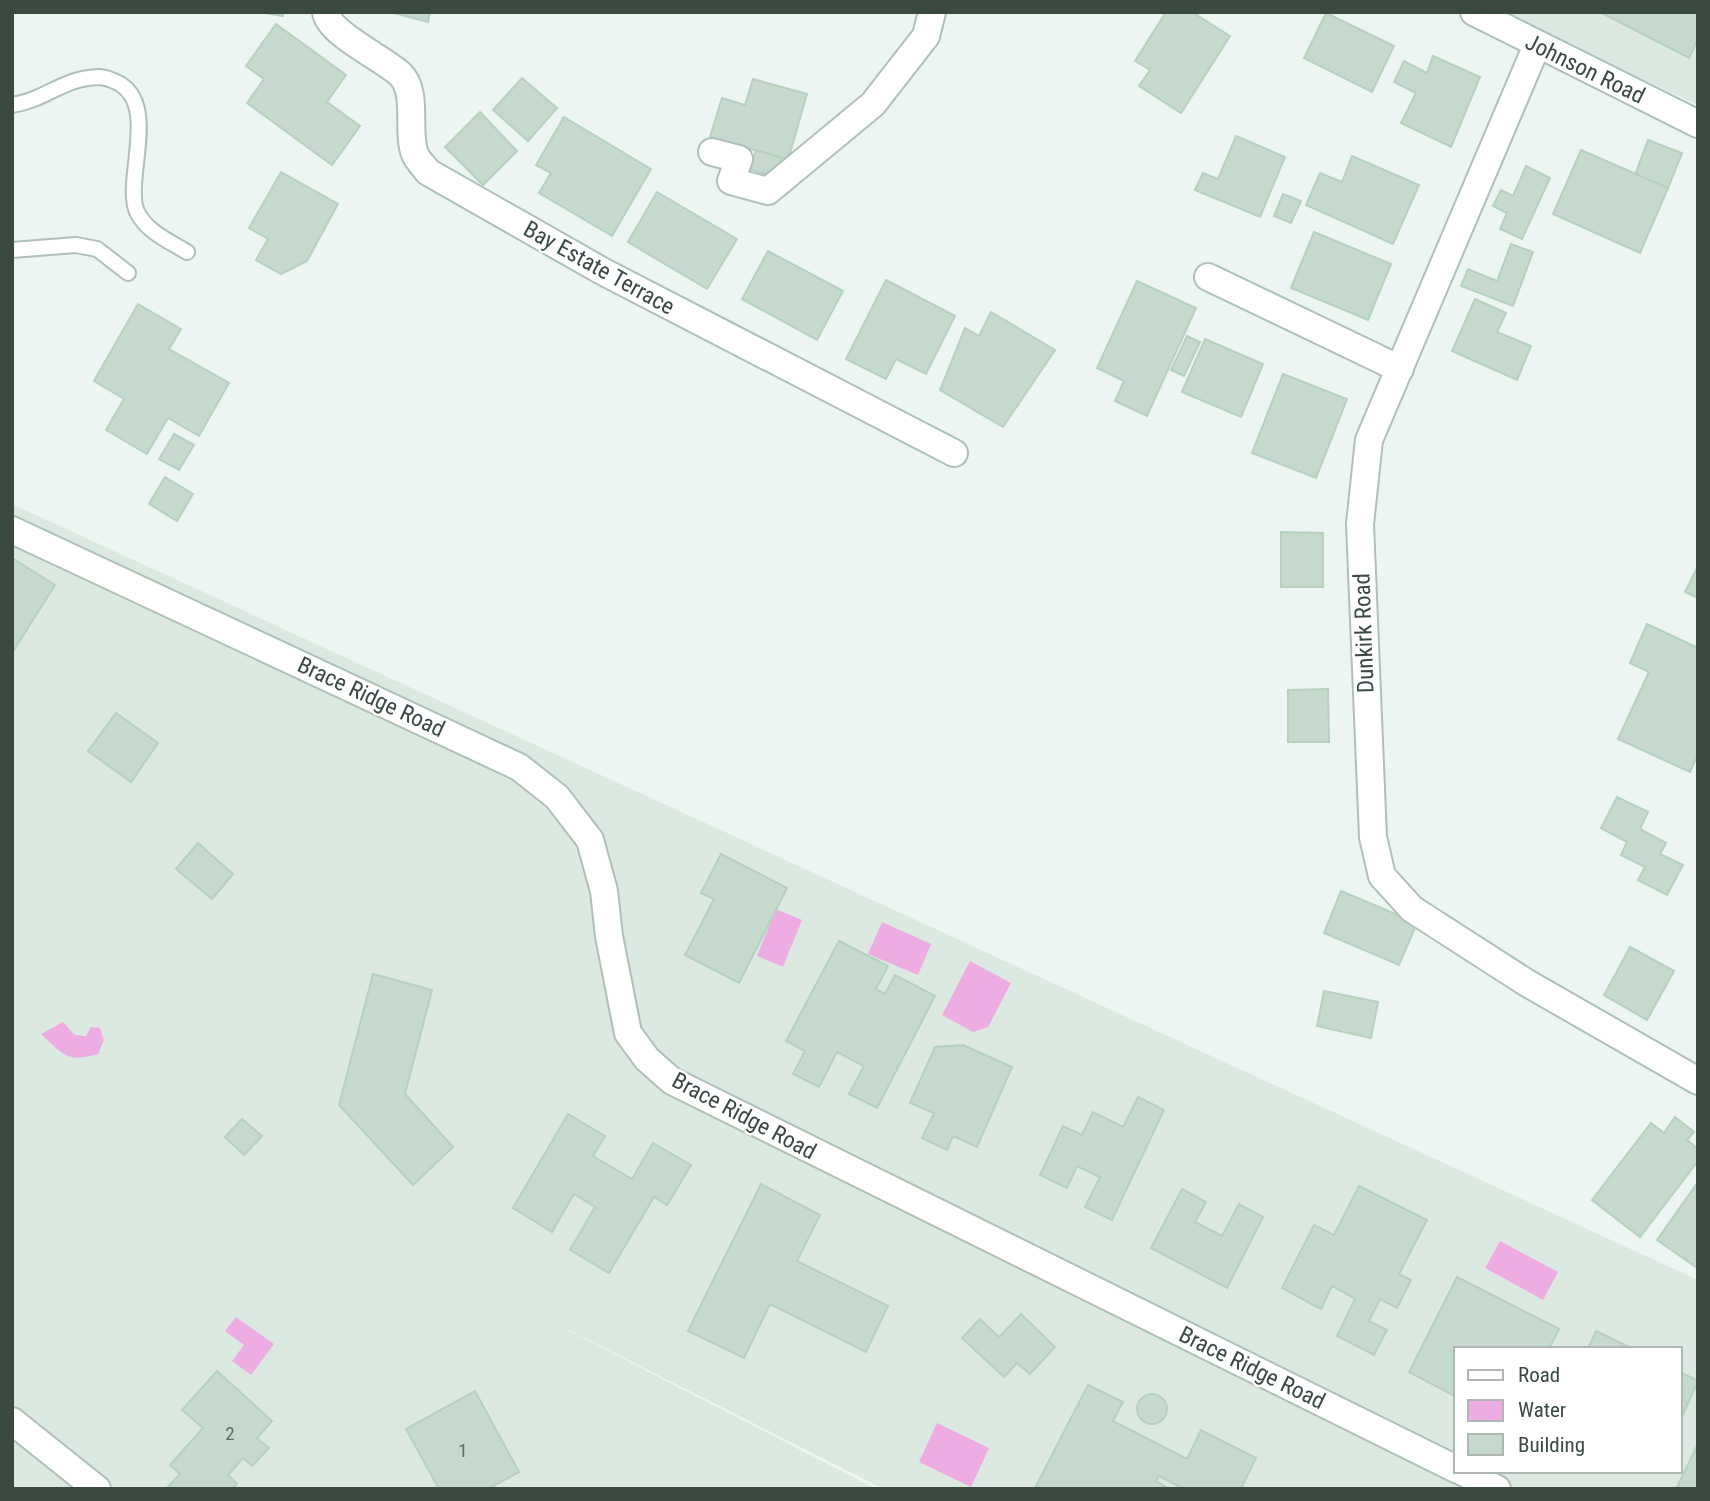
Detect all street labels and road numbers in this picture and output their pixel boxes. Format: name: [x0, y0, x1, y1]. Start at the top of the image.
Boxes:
street label: Johnson Road: [1521, 28, 1649, 110]
street label: Bay Estate Terrace: [519, 215, 679, 321]
street label: Dunkirk Road: [1348, 573, 1380, 693]
street label: Brace Ridge Road: [293, 651, 449, 743]
street label: Brace Ridge Road: [667, 1067, 821, 1165]
street label: Brace Ridge Road: [1174, 1321, 1330, 1415]

